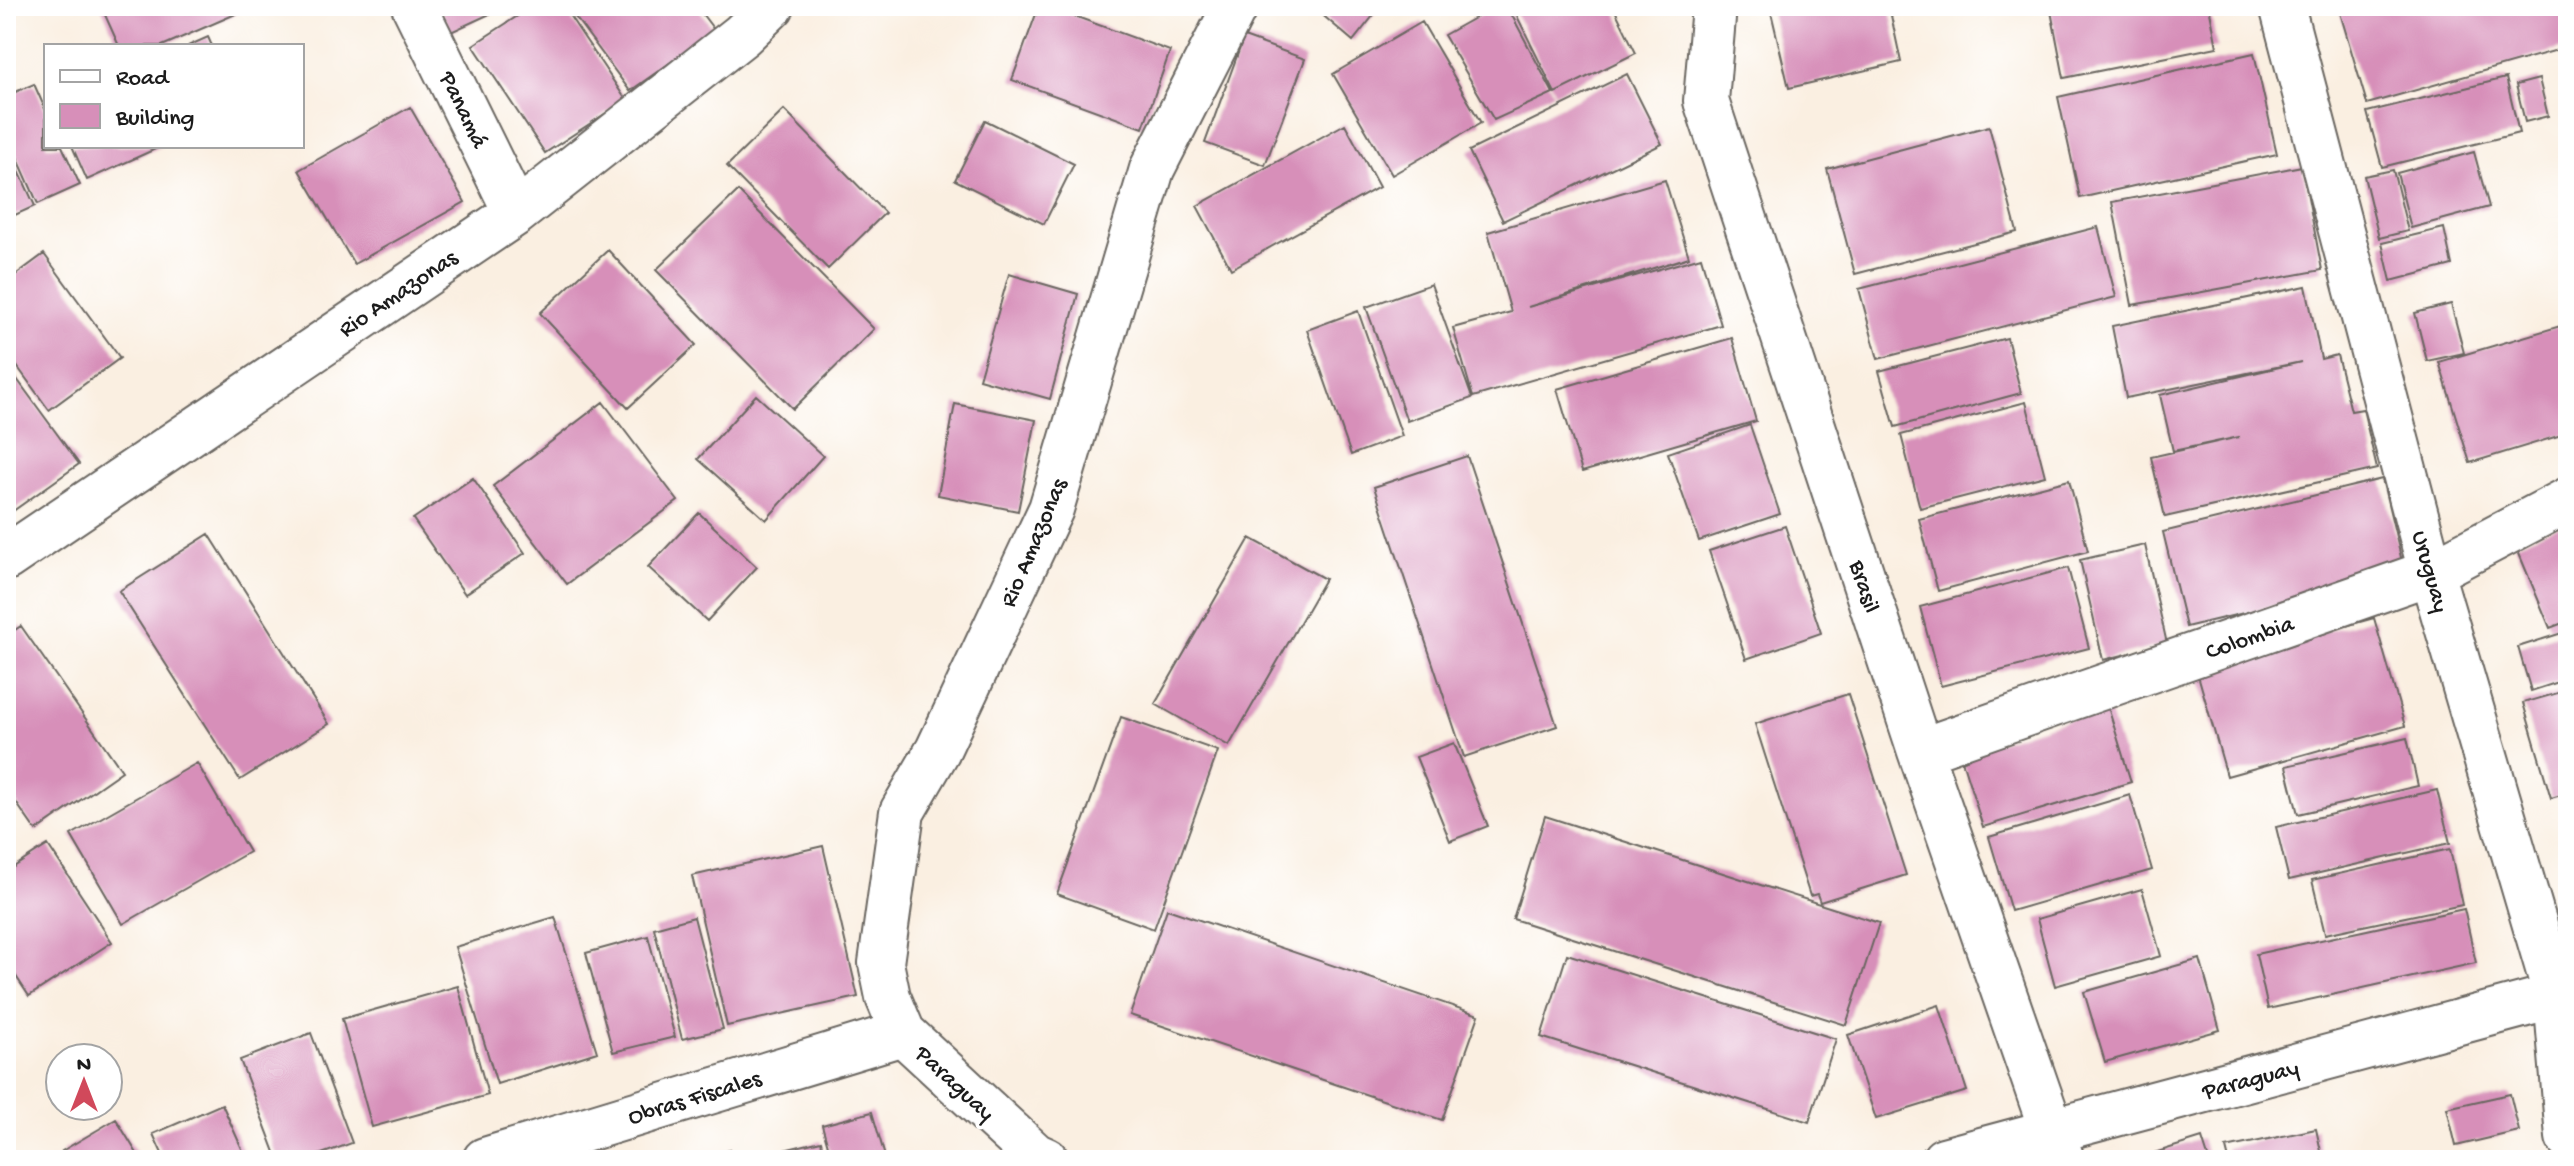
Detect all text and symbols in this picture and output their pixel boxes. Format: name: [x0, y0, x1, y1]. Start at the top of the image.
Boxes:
legend: [44, 44, 304, 148]
text: Road: [116, 65, 170, 94]
street label: Panamá: [430, 67, 493, 154]
text: Building: [115, 105, 194, 134]
street label: Rio Amazonas: [334, 244, 465, 345]
street label: Rio Amazonas: [995, 474, 1076, 612]
street label: Uruguay: [2403, 528, 2454, 616]
street label: Brasil: [1840, 556, 1885, 617]
street label: Colombia: [2202, 610, 2299, 668]
street label: Paraguay: [907, 1040, 1000, 1129]
north arrow: [44, 1042, 124, 1122]
text: N: [77, 1053, 91, 1079]
street label: Paraguay: [2199, 1055, 2302, 1108]
street label: Obras Fiscales: [625, 1065, 766, 1133]

